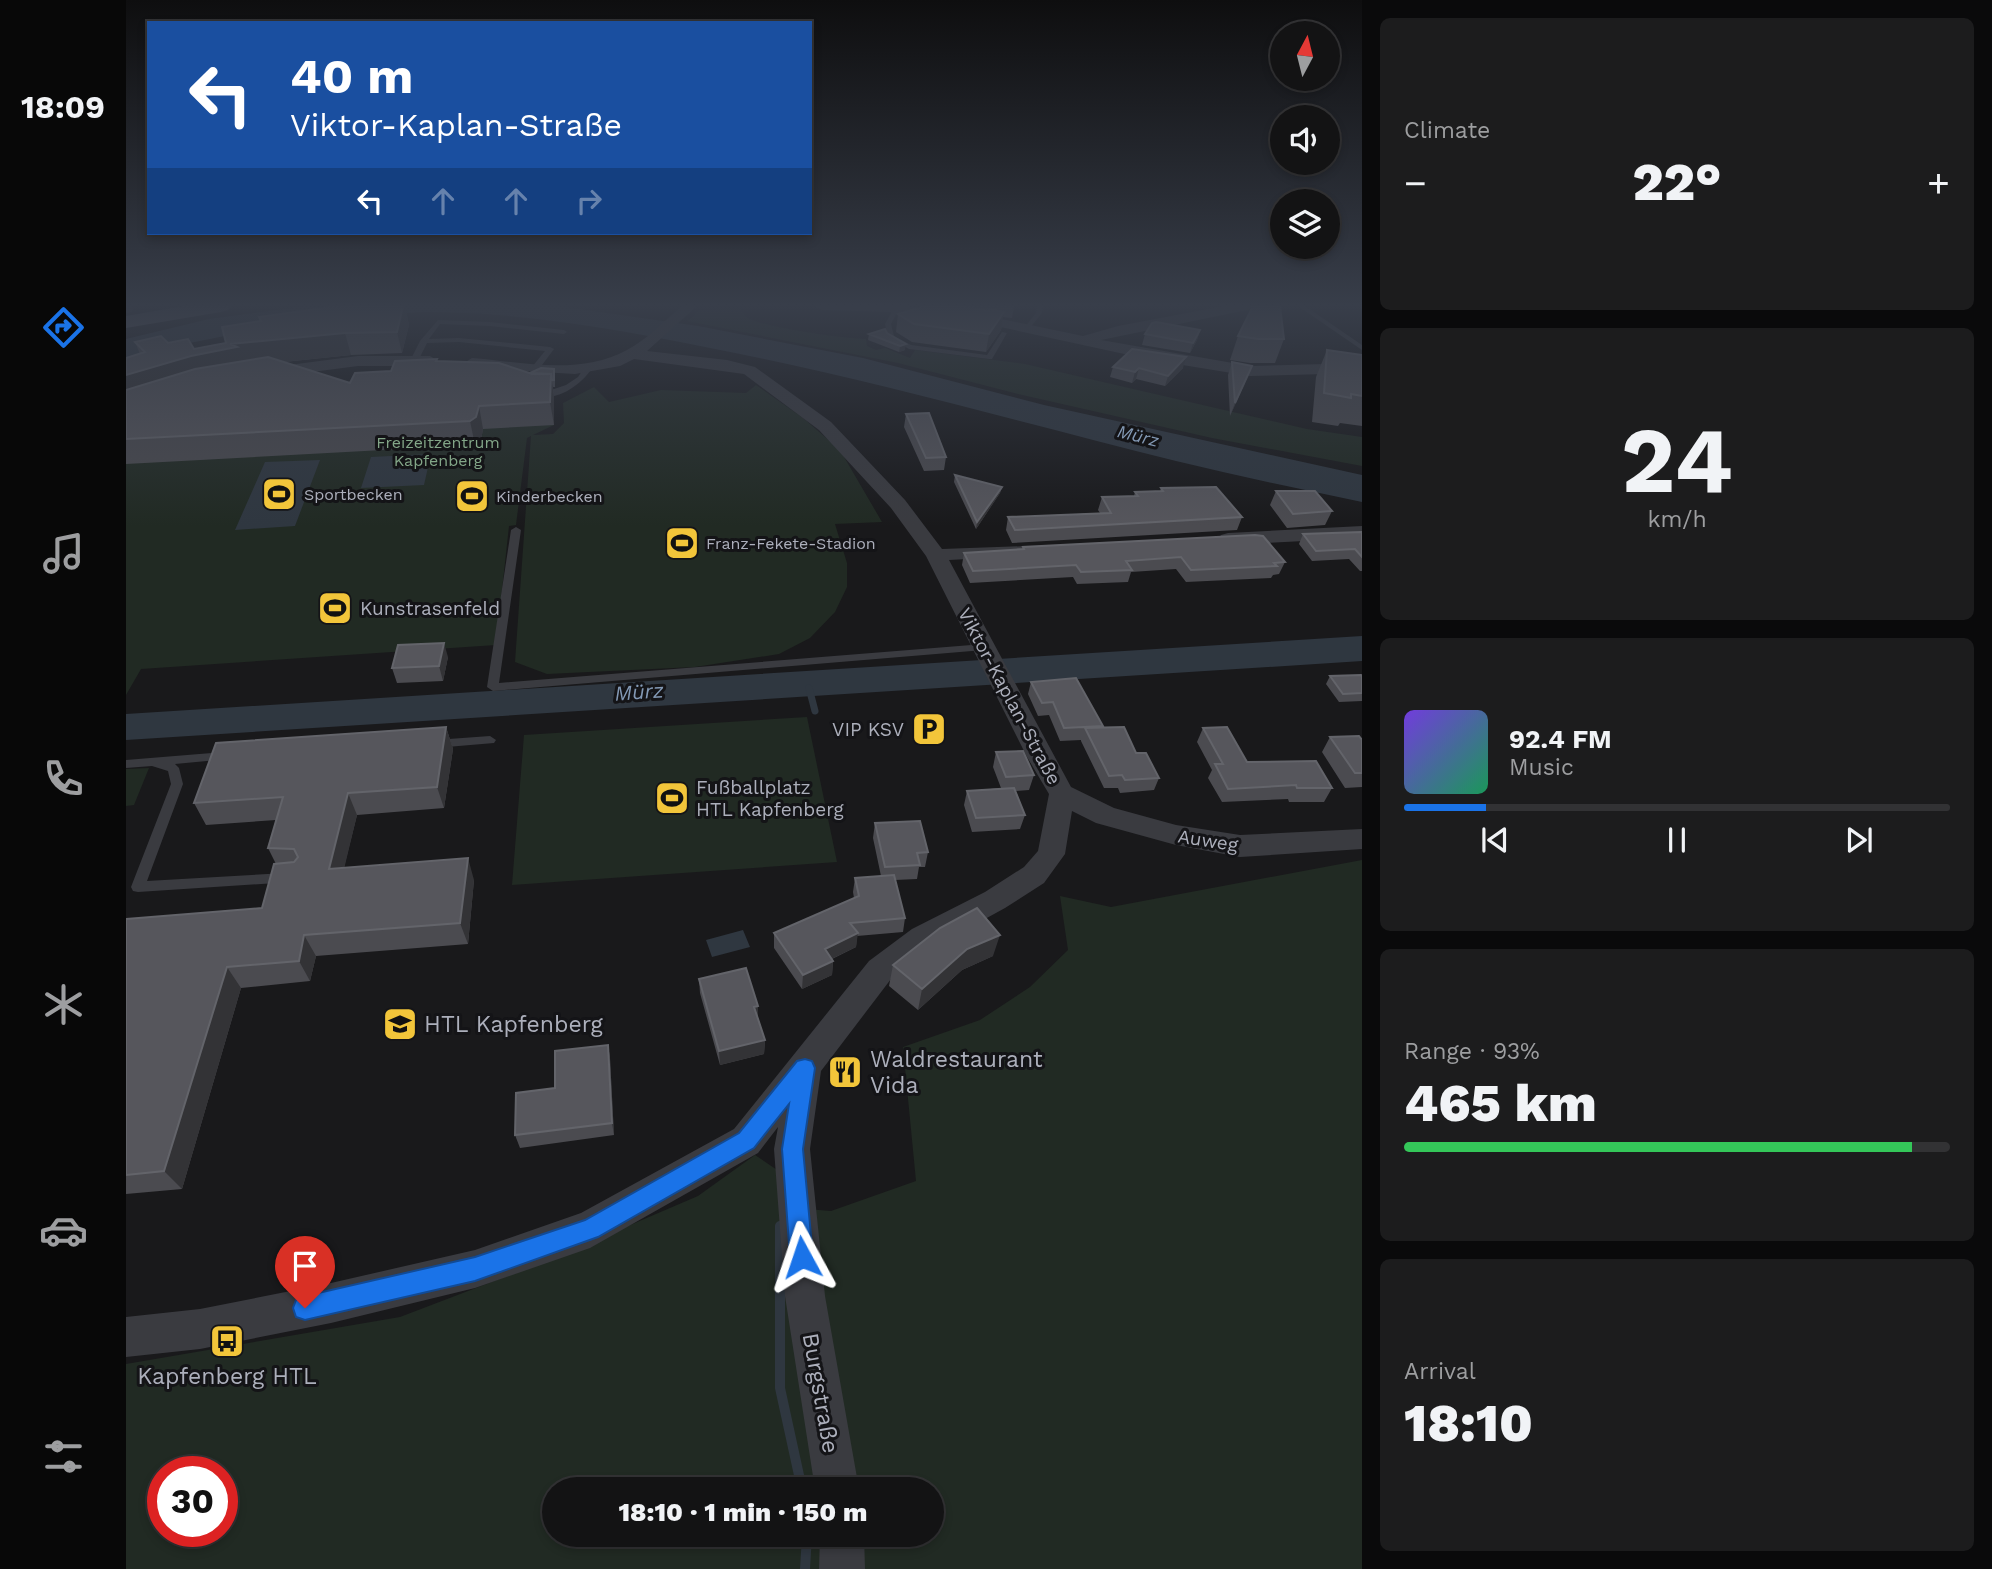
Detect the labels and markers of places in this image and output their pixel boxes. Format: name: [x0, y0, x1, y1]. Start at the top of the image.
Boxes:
sports icon: Sportbecken: [260, 475, 298, 513]
sports icon: Kinderbecken: [453, 477, 491, 515]
place label: Sportbecken: [304, 485, 403, 504]
place label: Kinderbecken: [496, 487, 603, 506]
sports icon: Franz-Fekete-Stadion: [663, 524, 701, 562]
place label: Franz-Fekete-Stadion: [706, 534, 876, 553]
sports icon: Kunstrasenfeld: [316, 589, 354, 627]
place label: Kunstrasenfeld: [360, 597, 500, 620]
parking icon: VIP KSV: [910, 710, 948, 748]
place label: VIP KSV: [832, 718, 904, 741]
place label: Fußballplatz HTL Kapfenberg: [696, 776, 845, 821]
sports icon: Fußballplatz HTL Kapfenberg: [653, 779, 691, 817]
school or university icon: HTL Kapfenberg: [381, 1005, 419, 1043]
place label: HTL Kapfenberg: [424, 1011, 603, 1038]
place label: Waldrestaurant Vida: [870, 1046, 1043, 1099]
restaurant icon: Waldrestaurant Vida: [826, 1053, 864, 1091]
pin: [275, 1236, 335, 1308]
bus stop icon: Kapfenberg HTL: [208, 1322, 246, 1360]
place label: Kapfenberg HTL: [137, 1363, 317, 1390]

